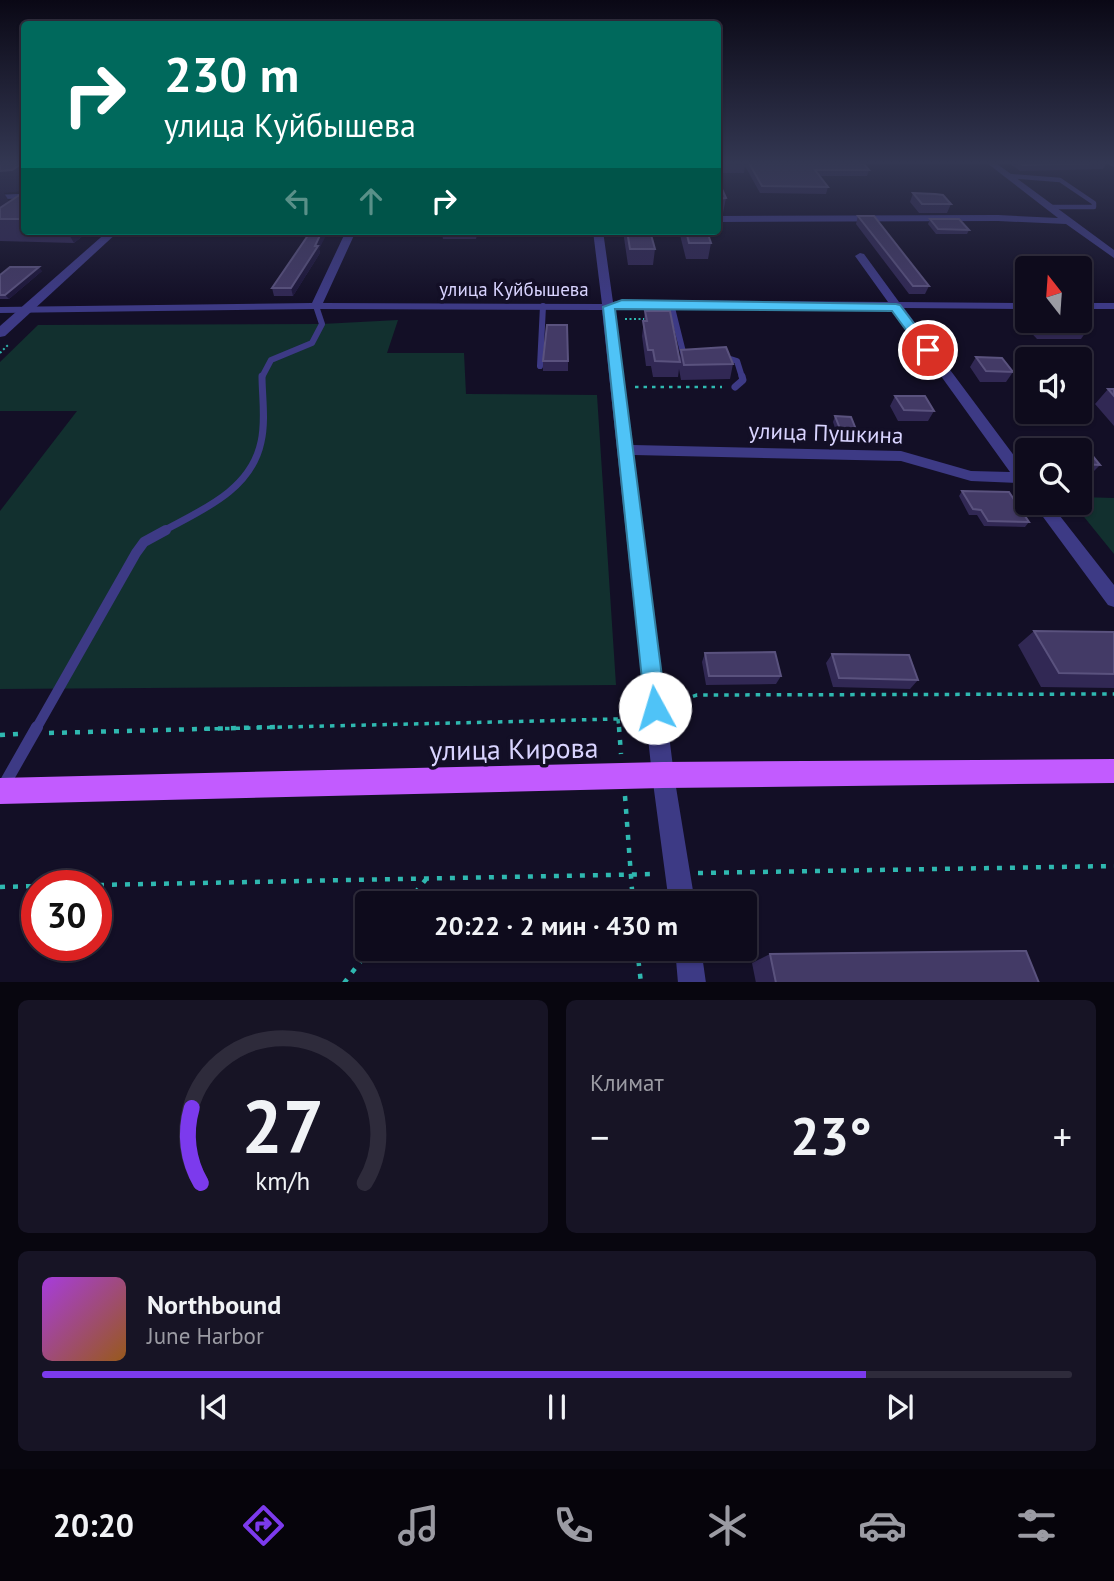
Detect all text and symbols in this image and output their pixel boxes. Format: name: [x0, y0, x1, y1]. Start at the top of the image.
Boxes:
text: 230 m: [164, 42, 299, 106]
icon: right: [49, 49, 140, 140]
text: улица Куйбышева: [164, 104, 416, 146]
icon: left: [279, 182, 317, 220]
icon: ahead: [352, 182, 390, 220]
icon: right: [425, 182, 463, 220]
north arrow: [1015, 256, 1092, 332]
map controls: [1015, 256, 1092, 515]
street label: улица Куйбышева: [439, 277, 589, 301]
pin: [898, 320, 958, 380]
icon: arrive: [909, 331, 947, 369]
button: sound: [1015, 347, 1092, 424]
street label: улица Пушкина: [748, 415, 904, 450]
button: search: [1015, 438, 1092, 515]
position arrow: [618, 671, 692, 745]
street label: улица Кирова: [429, 729, 599, 768]
speed limit sign: 30: [21, 870, 112, 961]
text: 20:22 · 2 мин · 430 m: [434, 909, 678, 942]
text: Климат: [590, 1068, 664, 1097]
text: 27: [242, 1079, 324, 1173]
text: 23°: [790, 1102, 872, 1169]
text: −: [590, 1112, 609, 1161]
text: +: [1053, 1112, 1072, 1161]
text: km/h: [256, 1164, 310, 1196]
text: Northbound: [147, 1288, 281, 1321]
text: June Harbor: [147, 1321, 264, 1350]
icon: previous: [195, 1388, 233, 1426]
icon: pause: [538, 1388, 576, 1426]
icon: next: [881, 1388, 919, 1426]
icon: directions: [239, 1501, 288, 1550]
icon: music: [394, 1501, 443, 1550]
icon: phone: [549, 1501, 598, 1550]
icon: climate: [703, 1501, 752, 1550]
icon: car: [858, 1501, 907, 1550]
icon: filters: [1012, 1501, 1061, 1550]
text: 20:20: [53, 1504, 134, 1546]

